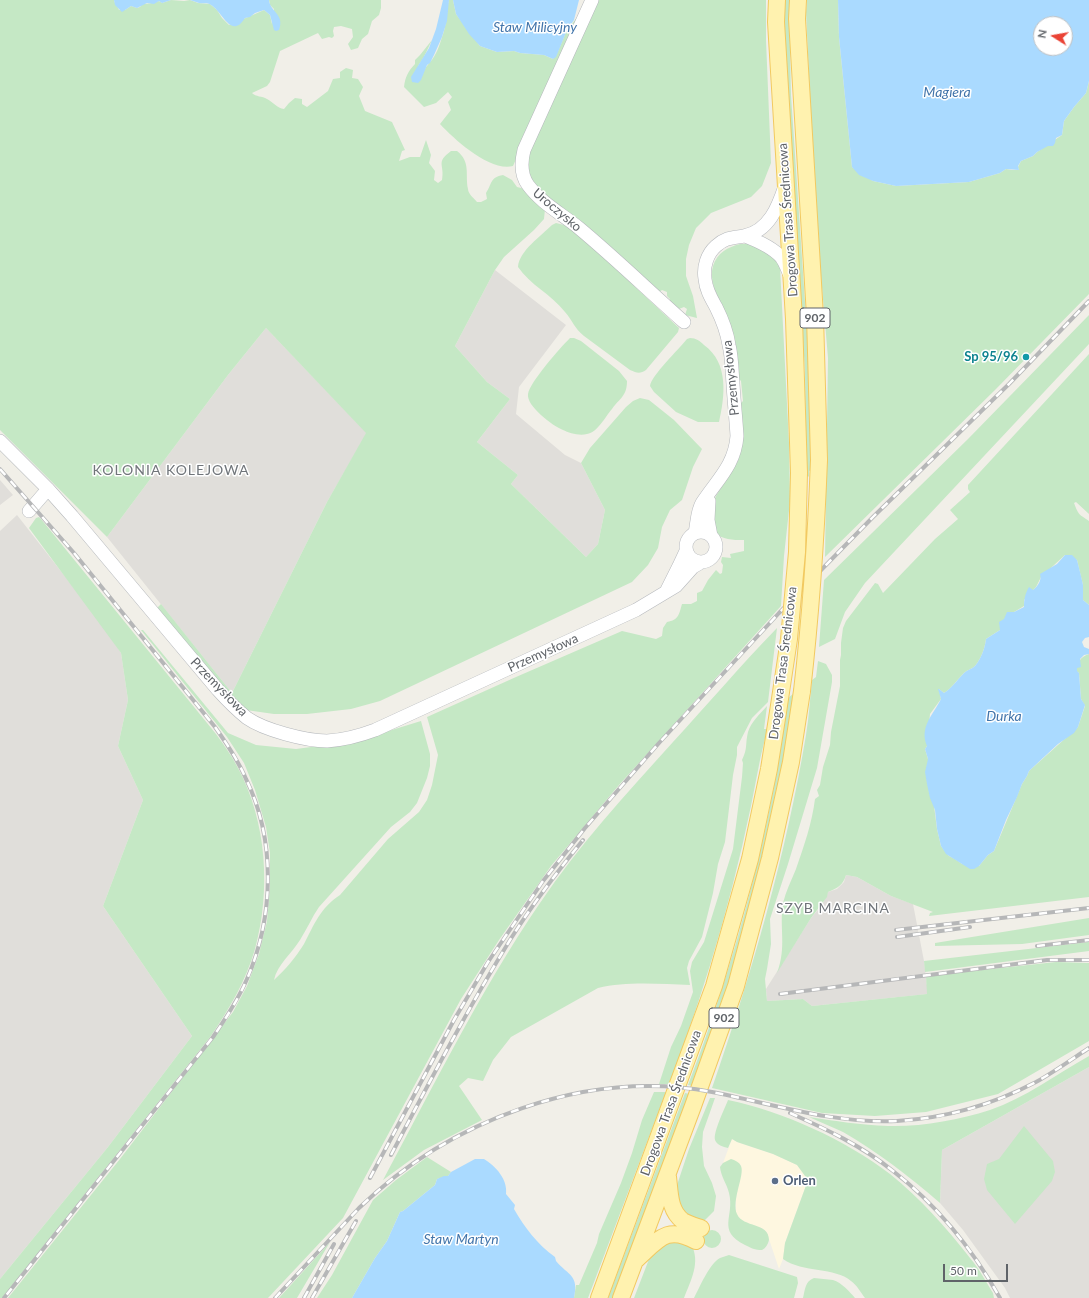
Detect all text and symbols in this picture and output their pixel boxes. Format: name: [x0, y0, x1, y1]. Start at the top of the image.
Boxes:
north arrow: [1033, 16, 1073, 56]
water label: Staw Milicyjny: [493, 19, 577, 35]
text: N: [1035, 28, 1049, 39]
water label: Magiera: [923, 84, 971, 100]
street label: Drogowa Trasa Średnicowa: [775, 143, 801, 297]
street label: Uroczysko: [529, 185, 585, 235]
road number: 902: [800, 308, 830, 328]
street label: Przemysłowa: [719, 340, 743, 416]
place label: Sp 95/96: [964, 349, 1018, 365]
marker: Sp 95/96: [1021, 352, 1031, 362]
district label: KOLONIA KOLEJOWA: [93, 462, 249, 478]
street label: Drogowa Trasa Średnicowa: [766, 586, 800, 740]
street label: Przemysłowa: [505, 630, 581, 676]
street label: Przemysłowa: [187, 654, 251, 720]
water label: Durka: [986, 708, 1022, 724]
district label: SZYB MARCINA: [776, 900, 890, 916]
road number: 902: [709, 1008, 739, 1028]
street label: Drogowa Trasa Średnicowa: [637, 1028, 705, 1178]
place label: Orlen: [783, 1173, 816, 1189]
marker: Orlen: [770, 1176, 780, 1186]
water label: Staw Martyn: [423, 1231, 499, 1247]
scale bar: [945, 1256, 1010, 1282]
text: 50 m: [950, 1263, 977, 1278]

